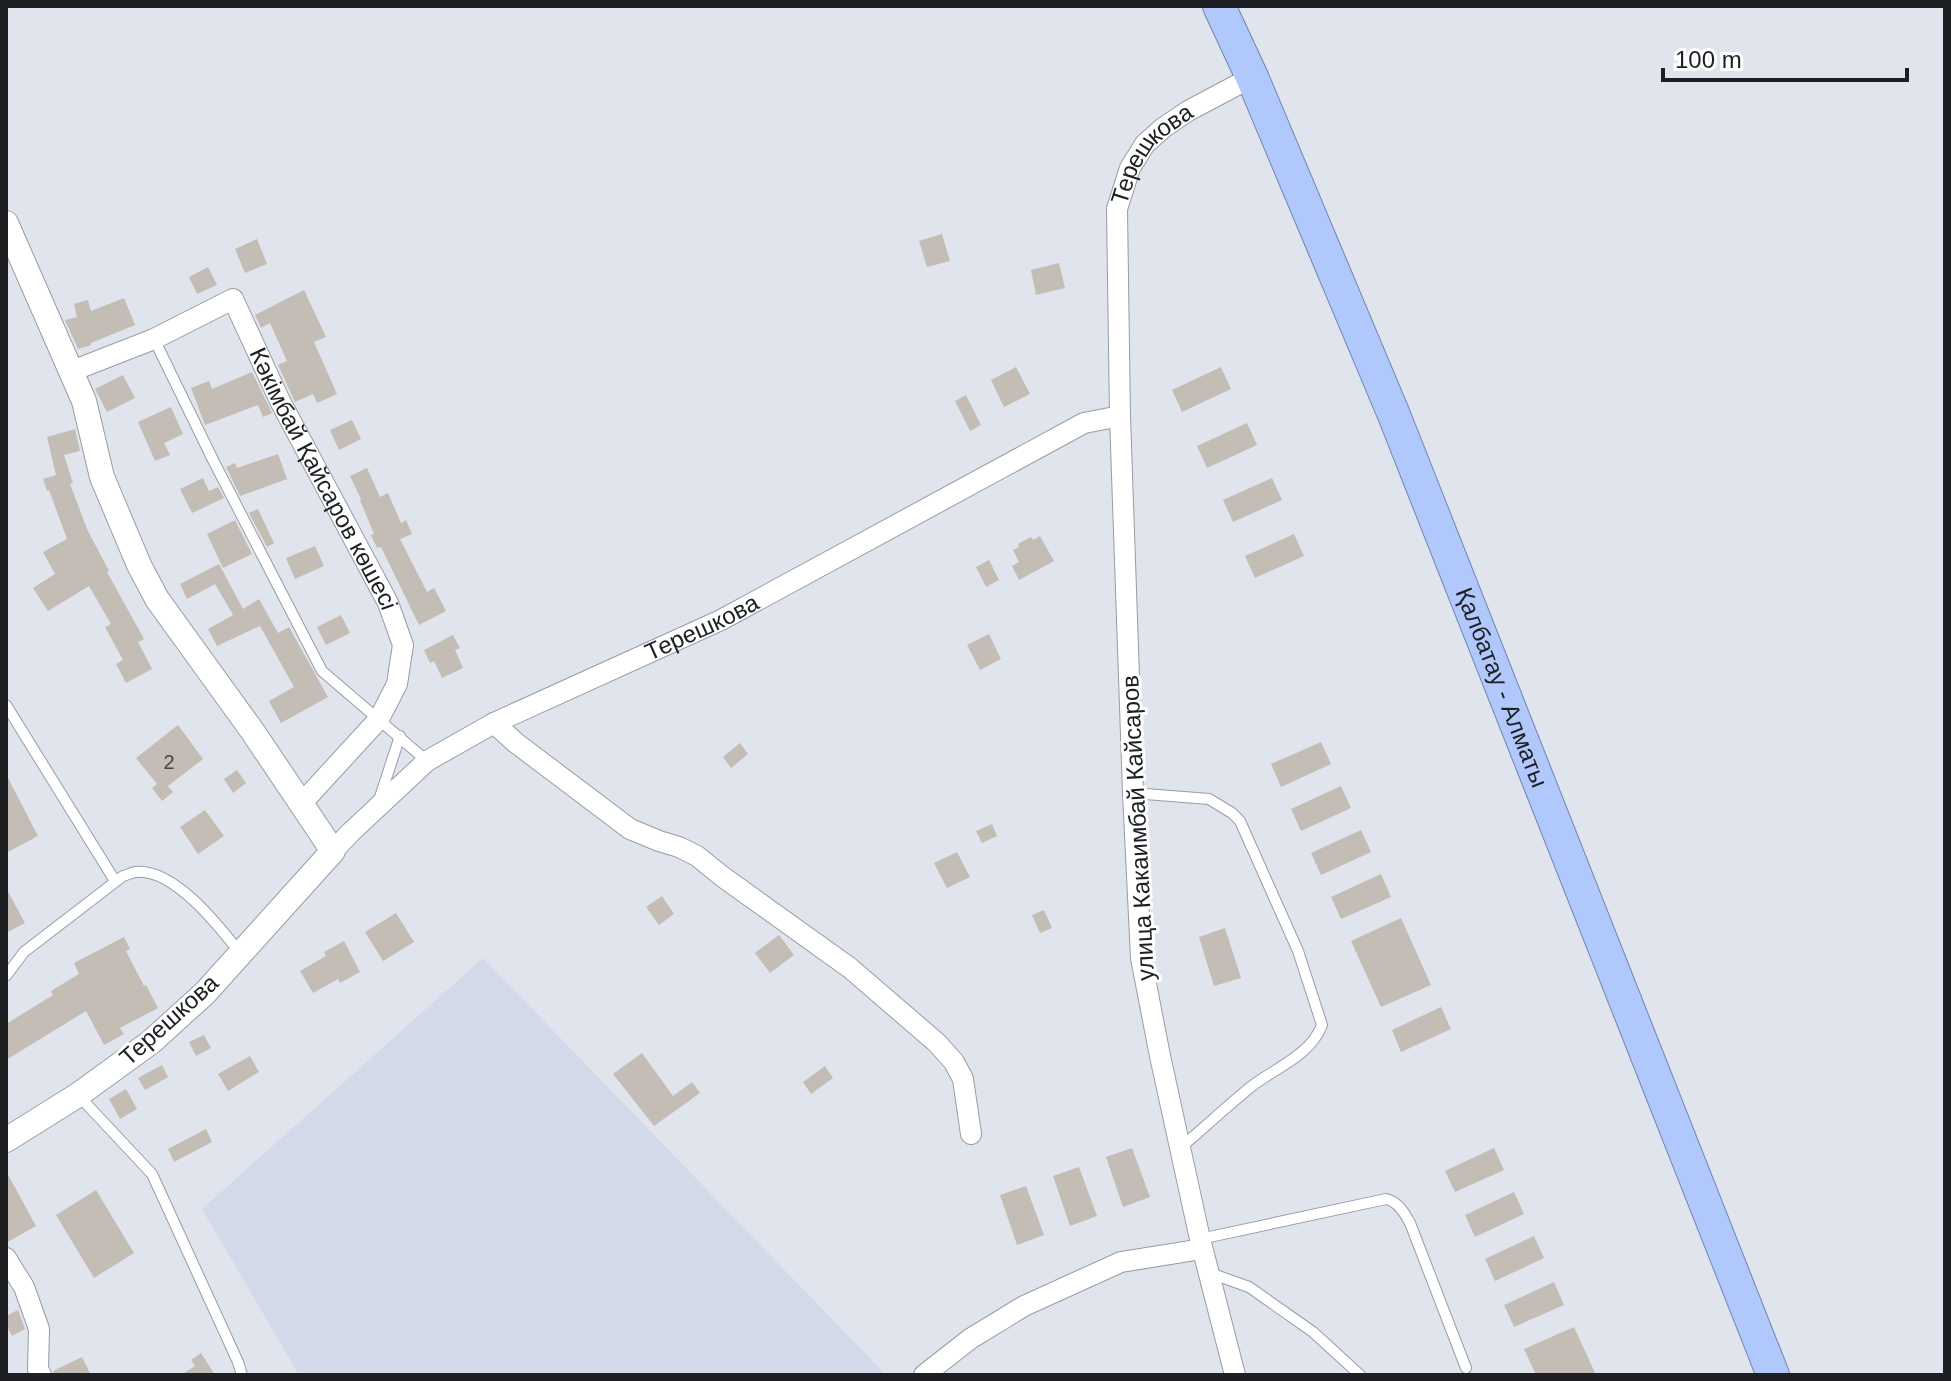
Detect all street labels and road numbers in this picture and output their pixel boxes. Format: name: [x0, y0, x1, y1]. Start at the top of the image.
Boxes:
street label: Терешкова: [1105, 98, 1198, 208]
street label: Кәкімбай Қайсаров көшесі: [244, 343, 403, 613]
street label: Қалбатау - Алматы: [1451, 584, 1554, 791]
street label: Терешкова: [641, 588, 764, 666]
street label: улица Какаимбай Кайсаров: [1116, 674, 1159, 982]
street label: Терешкова: [114, 968, 224, 1071]

